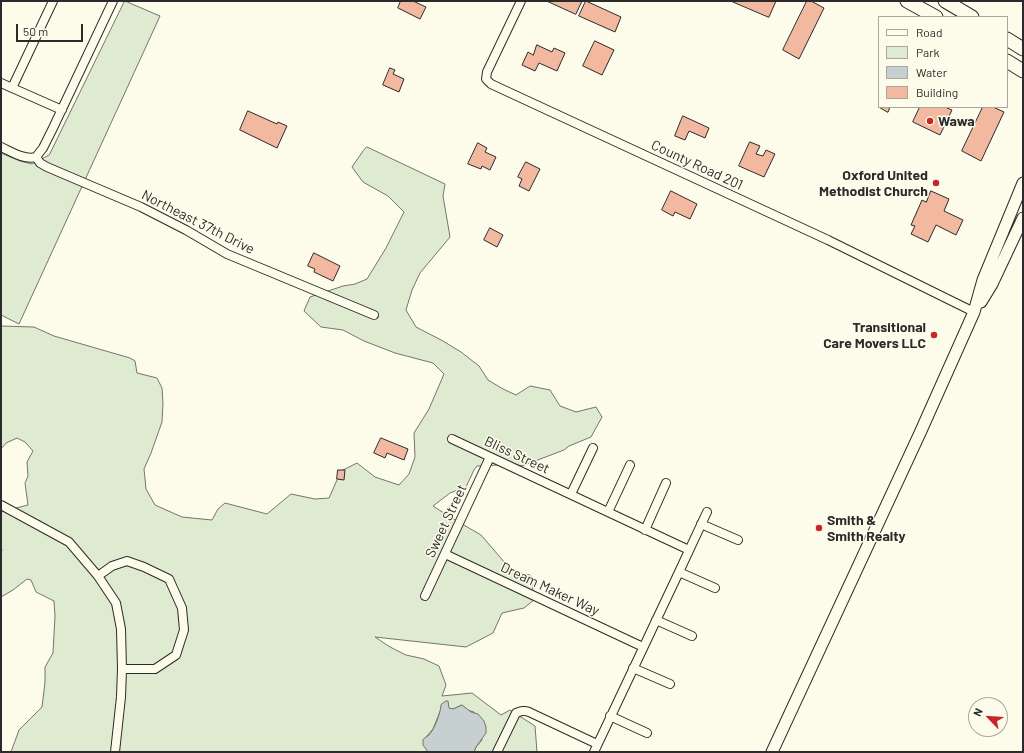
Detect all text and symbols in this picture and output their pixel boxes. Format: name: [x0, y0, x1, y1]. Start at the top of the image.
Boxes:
scale bar: [18, 16, 85, 42]
legend: [878, 16, 1008, 108]
text: 50 m: [23, 24, 48, 38]
text: Road: [916, 25, 943, 39]
text: Park: [916, 45, 940, 59]
text: Water: [916, 65, 947, 79]
text: Building: [916, 85, 958, 99]
place label: Wawa: [938, 113, 975, 129]
marker: Wawa: [925, 116, 935, 126]
street label: County Road 201: [649, 136, 745, 194]
place label: Oxford United Methodist Church: [819, 167, 928, 200]
marker: Oxford United Methodist Church: [931, 178, 941, 188]
street label: Northeast 37th Drive: [139, 186, 257, 258]
place label: Transitional Care Movers LLC: [823, 319, 926, 352]
marker: Transitional Care Movers LLC: [929, 330, 939, 340]
street label: Bliss Street: [482, 433, 552, 477]
street label: Sweet Street: [422, 482, 470, 560]
place label: Smith & Smith Realty: [827, 512, 906, 544]
marker: Smith & Smith Realty: [814, 523, 824, 533]
street label: Dream Maker Way: [498, 559, 602, 619]
north arrow: [968, 697, 1008, 737]
text: N: [970, 706, 985, 718]

